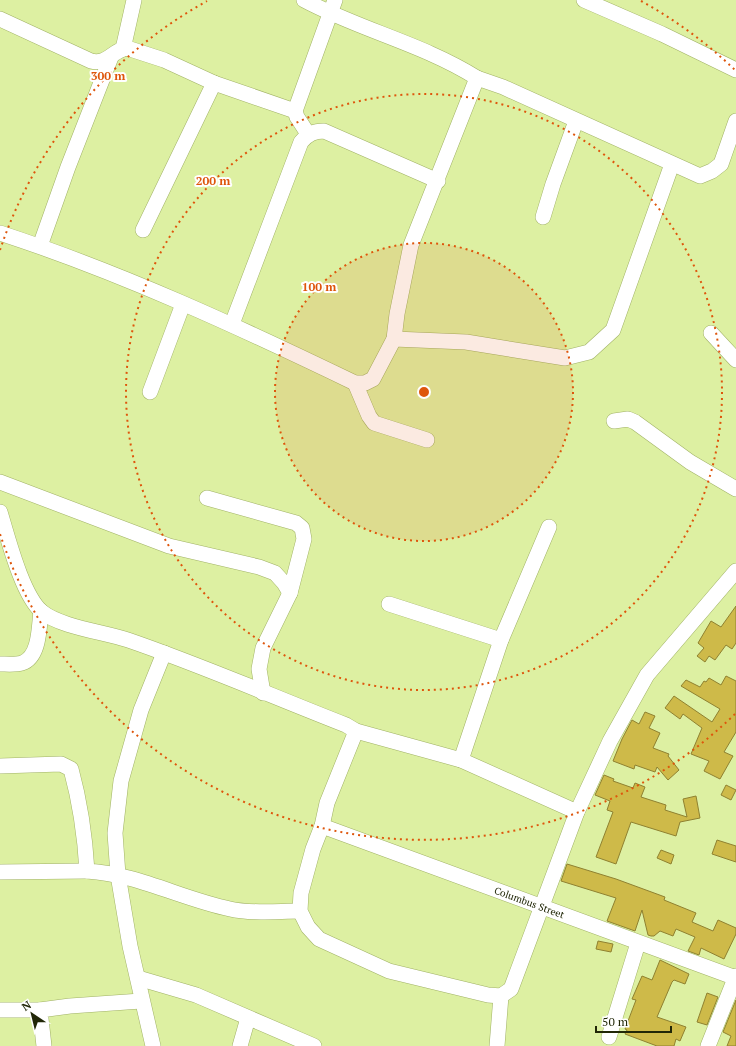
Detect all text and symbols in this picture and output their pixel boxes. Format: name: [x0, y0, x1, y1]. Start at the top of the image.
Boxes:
text: 300 m: [91, 68, 125, 83]
text: 200 m: [196, 173, 230, 188]
text: 100 m: [302, 279, 336, 294]
centre of rings: [417, 385, 431, 399]
street label: Columbus Street: [493, 883, 567, 921]
north arrow: [12, 994, 52, 1034]
text: N: [19, 997, 34, 1014]
scale bar: [596, 1008, 671, 1034]
text: 50 m: [602, 1014, 629, 1029]

